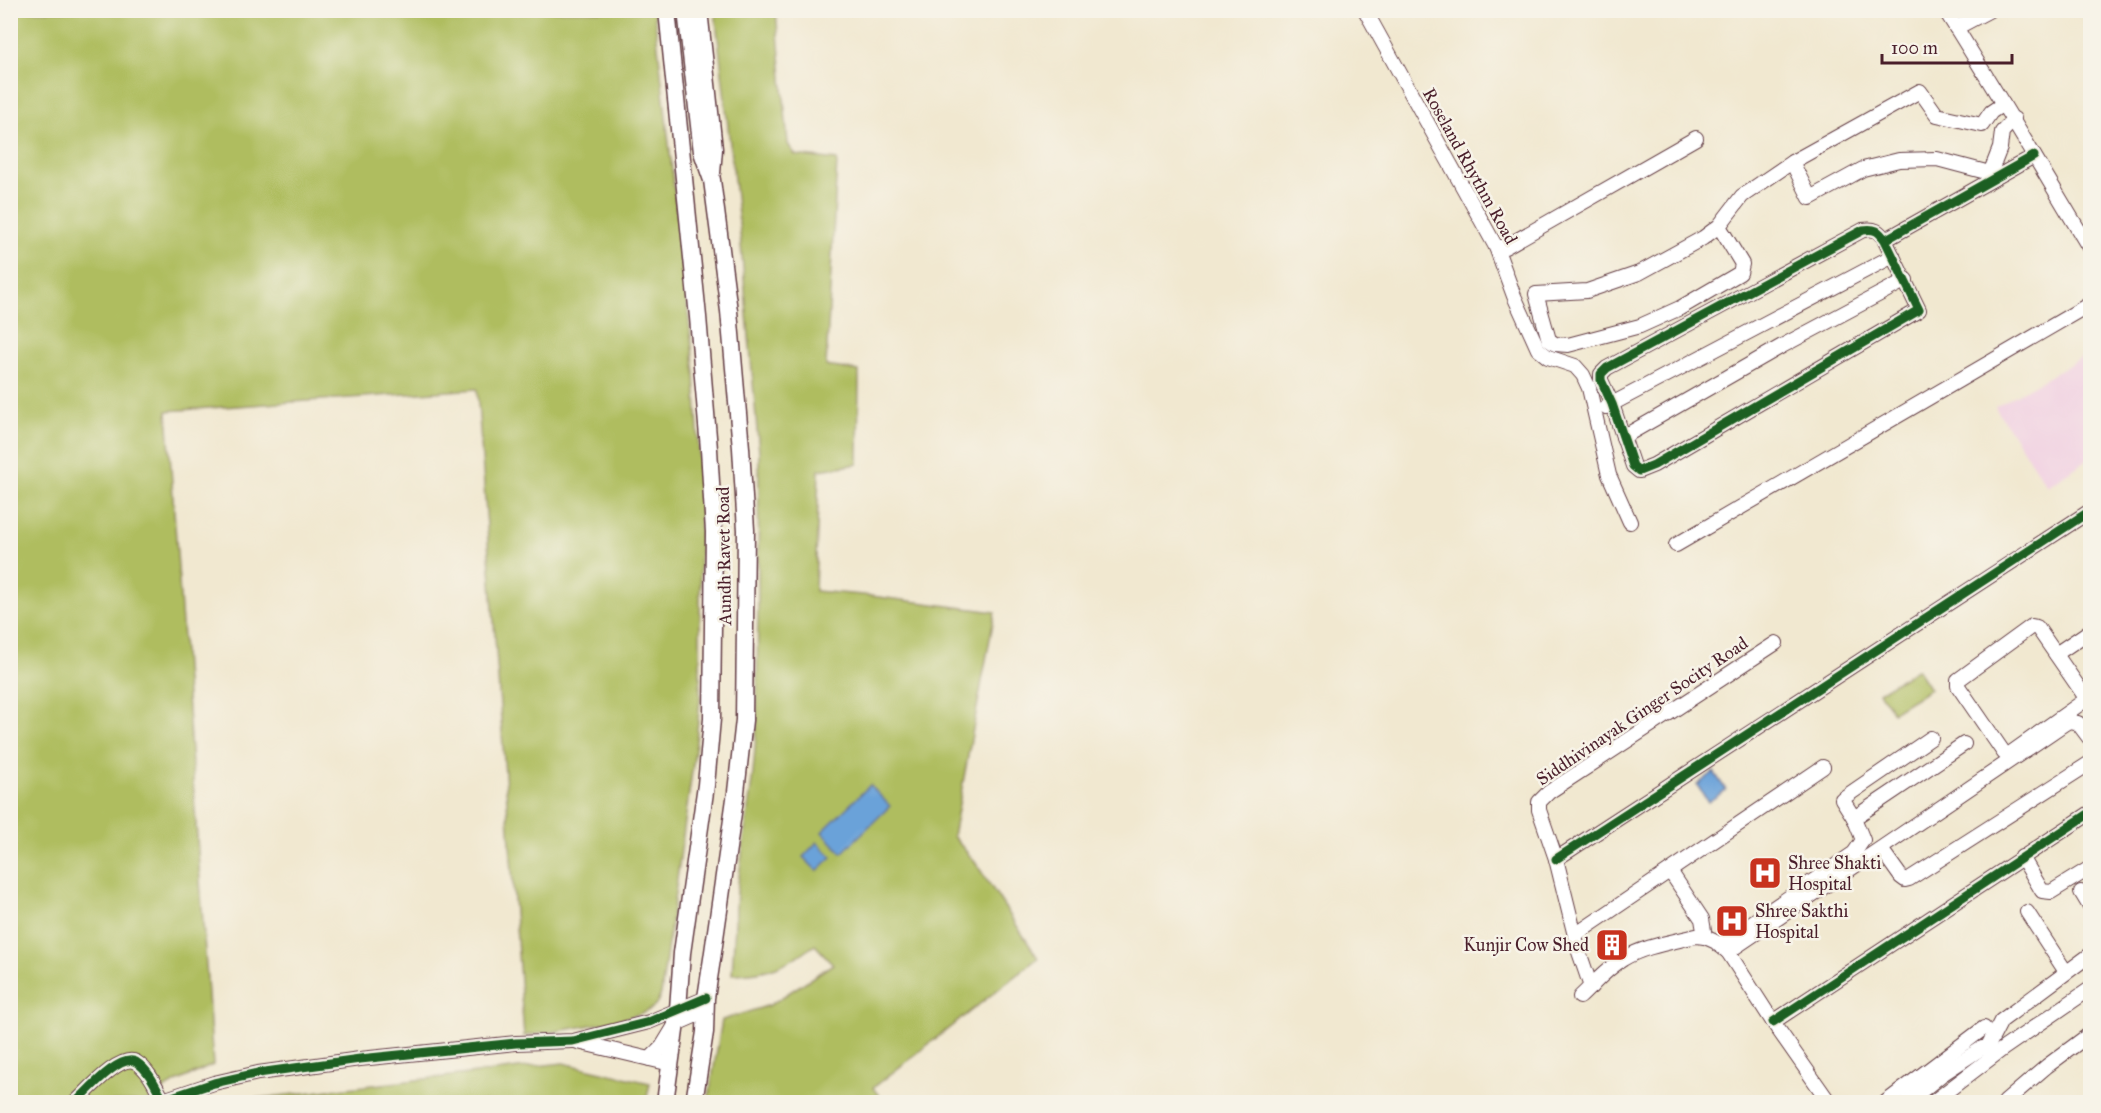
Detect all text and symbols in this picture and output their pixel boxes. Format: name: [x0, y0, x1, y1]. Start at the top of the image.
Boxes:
scale bar: [1882, 27, 2012, 65]
text: 100 m: [1891, 37, 1938, 59]
street label: Roseland Rhythm Road: [1418, 84, 1522, 248]
street label: Aundh Ravet Road: [712, 486, 736, 627]
street label: Siddhivinayak Ginger Socity Road: [1532, 632, 1753, 791]
place label: Shree Shakti Hospital: [1788, 852, 1881, 895]
hospital icon: Shree Shakti Hospital: [1747, 855, 1783, 891]
place label: Shree Sakthi Hospital: [1755, 900, 1848, 943]
hospital icon: Shree Sakthi Hospital: [1714, 903, 1750, 939]
building icon: Kunjir Cow Shed: [1594, 927, 1630, 963]
place label: Kunjir Cow Shed: [1463, 934, 1589, 956]

